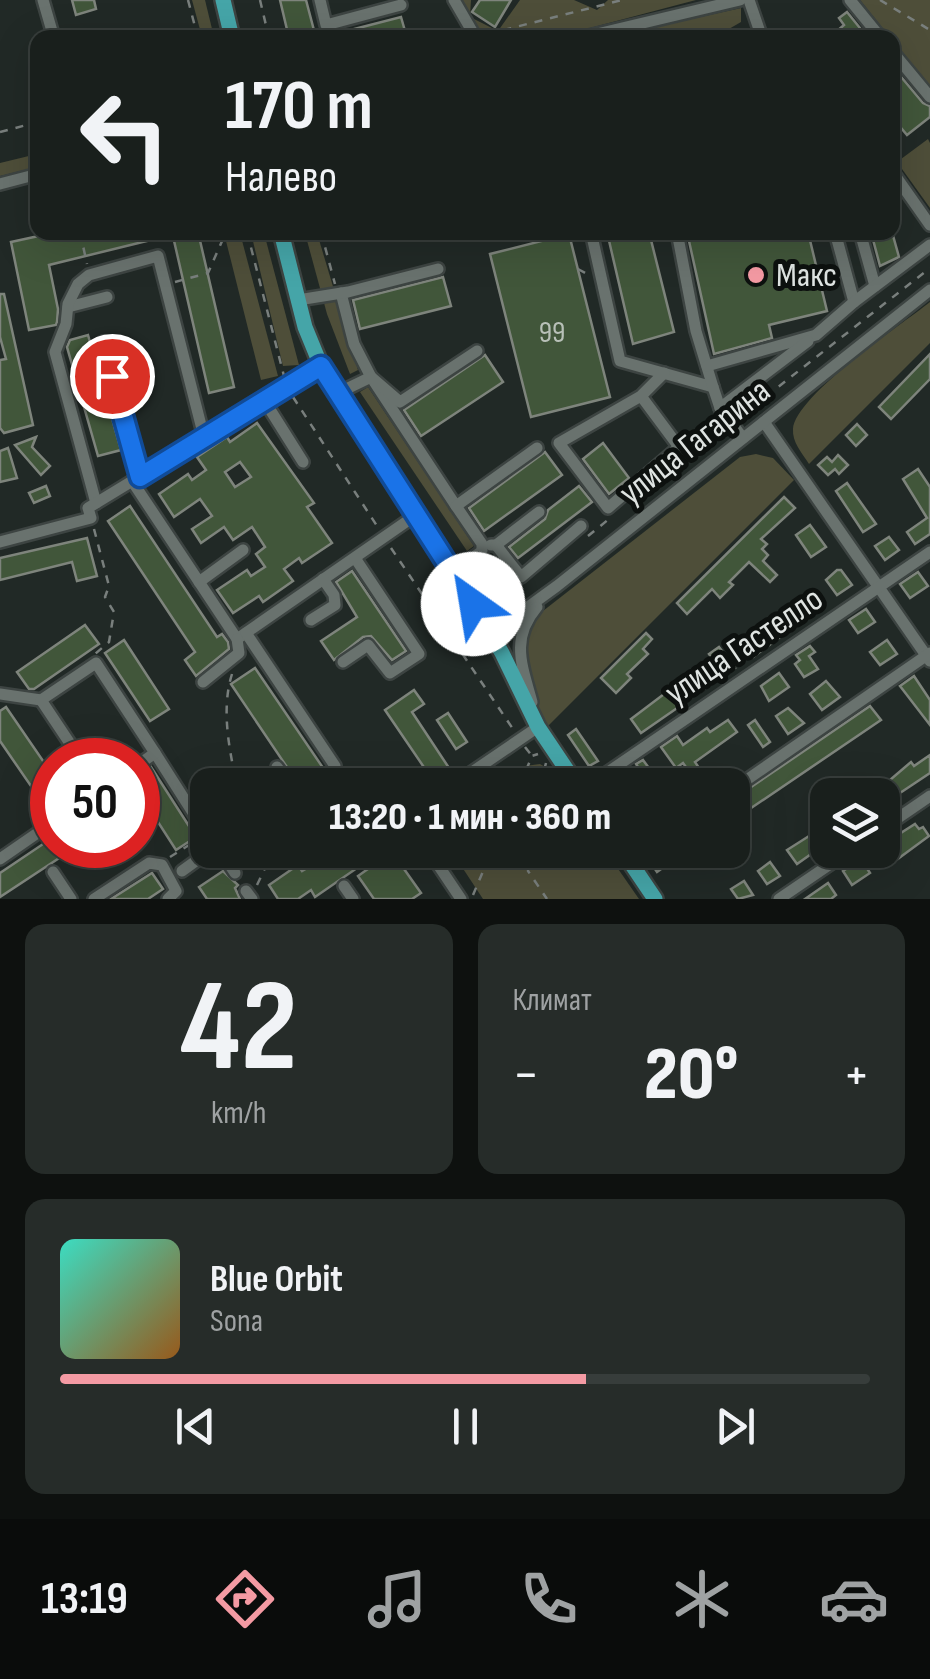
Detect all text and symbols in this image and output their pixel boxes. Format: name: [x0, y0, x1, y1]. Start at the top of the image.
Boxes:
text: 170 m: [225, 65, 373, 149]
icon: left: [60, 70, 190, 200]
text: Налево: [225, 150, 337, 205]
place label: Макс: [776, 254, 837, 297]
marker: Макс: [745, 264, 767, 286]
house number: 99: [539, 315, 565, 351]
pin: [70, 334, 155, 419]
icon: arrive: [85, 349, 140, 404]
street label: улица Гагарина: [611, 370, 779, 514]
position arrow: [421, 552, 525, 656]
street label: улица Гастелло: [657, 577, 831, 715]
speed limit sign: 50: [30, 738, 160, 868]
map controls: [810, 778, 900, 868]
button: layers: [810, 778, 900, 868]
text: 13:20 · 1 мин · 360 m: [329, 795, 611, 840]
text: 42: [180, 951, 298, 1107]
text: Климат: [513, 981, 592, 1020]
text: 20°: [644, 1030, 738, 1121]
text: −: [513, 1042, 539, 1109]
text: +: [843, 1042, 870, 1109]
text: km/h: [211, 1094, 266, 1133]
text: Blue Orbit: [210, 1257, 343, 1302]
text: Sona: [210, 1302, 263, 1341]
icon: previous: [168, 1399, 223, 1454]
icon: pause: [438, 1399, 493, 1454]
icon: next: [708, 1399, 763, 1454]
icon: directions: [210, 1564, 280, 1634]
icon: music: [362, 1564, 432, 1634]
icon: phone: [514, 1564, 584, 1634]
icon: climate: [667, 1564, 737, 1634]
icon: car: [819, 1564, 889, 1634]
text: 13:19: [41, 1572, 128, 1627]

